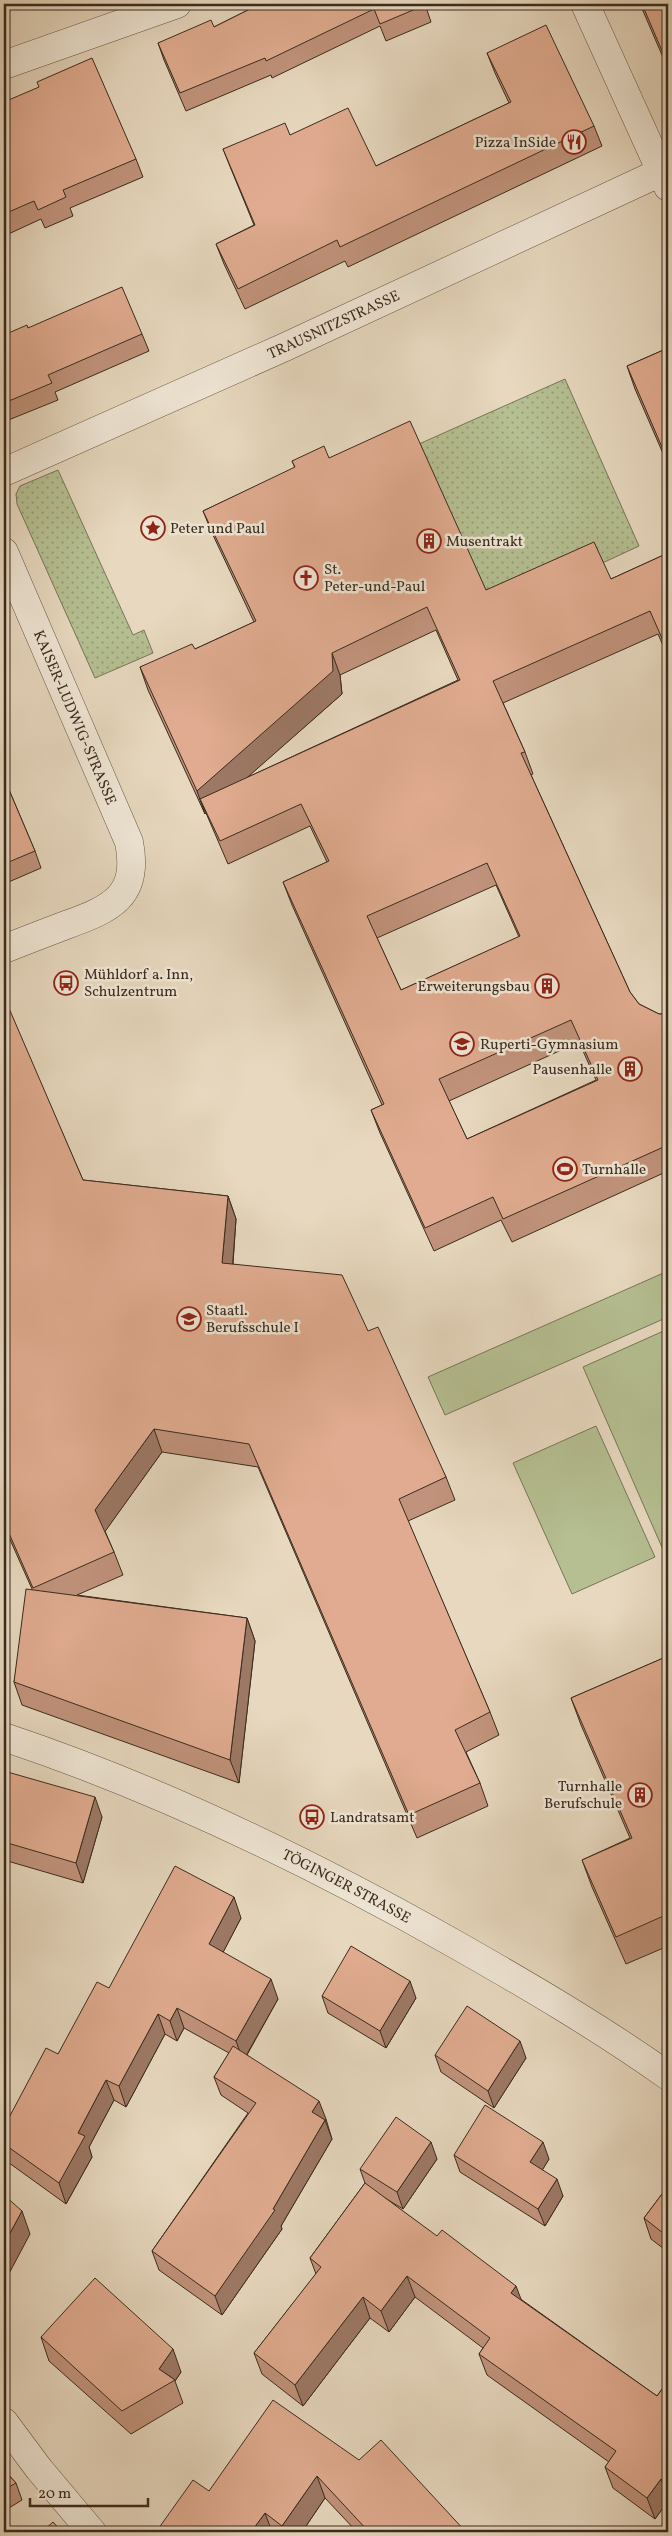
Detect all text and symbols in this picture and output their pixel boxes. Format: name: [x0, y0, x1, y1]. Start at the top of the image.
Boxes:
restaurant icon: Pizza InSide: [561, 129, 587, 155]
place label: Pizza InSide: [475, 133, 556, 154]
street label: TRAUSNITZSTRASSE: [265, 286, 404, 365]
place icon: Peter und Paul: [140, 515, 166, 541]
place label: Peter und Paul: [170, 519, 265, 540]
building icon: Musentrakt: [416, 528, 442, 554]
place label: Musentrakt: [446, 532, 523, 553]
place label: St. Peter-und-Paul: [324, 560, 425, 598]
church icon: St. Peter-und-Paul: [293, 565, 319, 591]
street label: KAISER-LUDWIG-STRASSE: [27, 627, 121, 808]
place label: Mühldorf a. Inn, Schulzentrum: [84, 965, 193, 1003]
bus stop icon: Mühldorf a. Inn, Schulzentrum: [53, 970, 79, 996]
building icon: Erweiterungsbau: [534, 973, 560, 999]
place label: Erweiterungsbau: [417, 977, 530, 998]
school or university icon: Ruperti-Gymnasium: [449, 1031, 475, 1057]
place label: Ruperti-Gymnasium: [480, 1035, 619, 1056]
building icon: Pausenhalle: [617, 1056, 643, 1082]
place label: Pausenhalle: [532, 1060, 612, 1081]
sports icon: Turnhalle: [552, 1156, 578, 1182]
place label: Turnhalle: [582, 1160, 646, 1181]
place label: Staatl. Berufsschule I: [206, 1301, 299, 1339]
school or university icon: Staatl. Berufsschule I: [176, 1306, 202, 1332]
place label: Turnhalle Berufschule: [544, 1777, 622, 1815]
building icon: Turnhalle Berufschule: [627, 1782, 653, 1808]
bus stop icon: Landratsamt: [299, 1804, 325, 1830]
place label: Landratsamt: [330, 1808, 415, 1829]
street label: TÖGINGER STRASSE: [278, 1845, 414, 1929]
scale bar: [30, 2476, 148, 2508]
text: 20 m: [38, 2484, 71, 2505]

